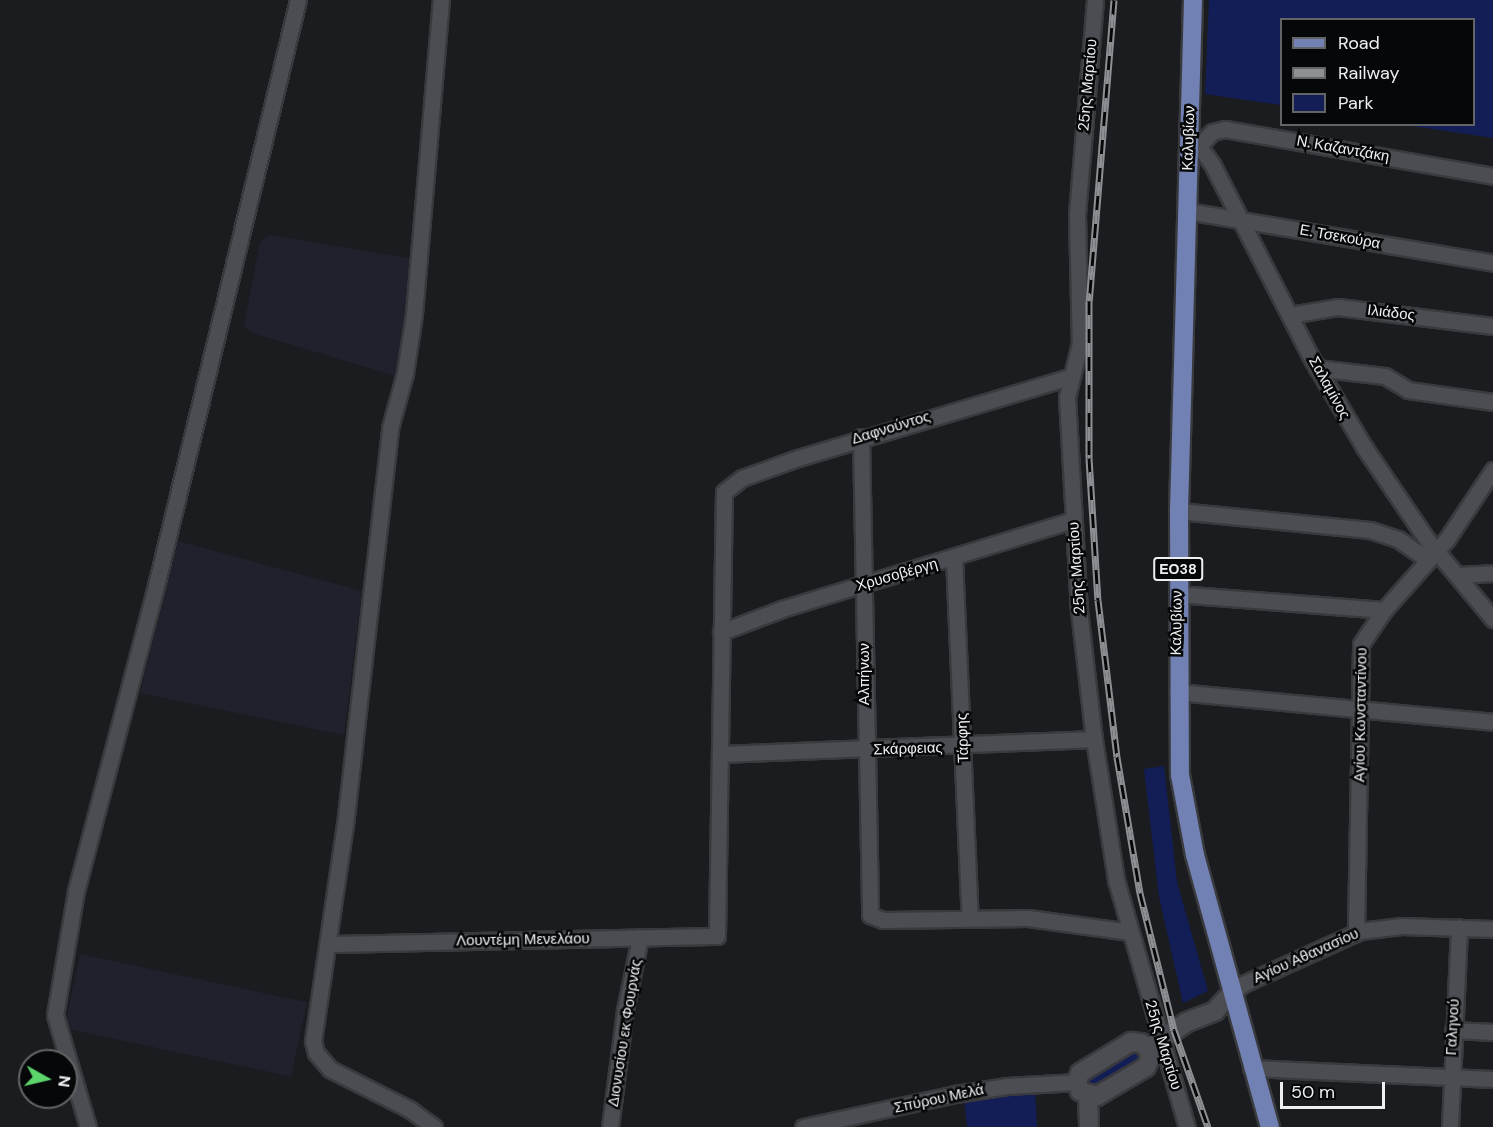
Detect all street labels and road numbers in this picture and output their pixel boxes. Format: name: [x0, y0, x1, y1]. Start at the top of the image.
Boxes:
street label: 25ης Μαρτίου: [1075, 38, 1101, 132]
street label: Καλυβίων: [1179, 105, 1199, 171]
street label: Ν. Καζαντζάκη: [1295, 132, 1391, 166]
street label: Ε. Τσεκούρα: [1298, 221, 1382, 253]
street label: Ιλιάδος: [1366, 301, 1416, 325]
street label: Σαλαμίνος: [1304, 353, 1354, 423]
street label: Δαφνούντος: [850, 408, 932, 448]
street label: 25ης Μαρτίου: [1065, 521, 1089, 615]
street label: Χρυσοβέργη: [854, 555, 940, 595]
road number: ΕΟ38: [1152, 558, 1204, 580]
street label: Καλυβίων: [1167, 590, 1187, 656]
street label: Αλπήνων: [856, 643, 874, 705]
street label: Αγίου Κωνσταντίνου: [1351, 648, 1371, 782]
street label: Τάρφης: [953, 713, 973, 763]
street label: Σκάρφειας: [873, 739, 943, 759]
street label: Αγίου Αθανασίου: [1251, 925, 1361, 987]
street label: Λουντέμη Μενελάου: [456, 930, 590, 950]
street label: Διονυσίου εκ Φουρνάς: [604, 958, 646, 1108]
street label: 25ης Μαρτίου: [1141, 998, 1185, 1092]
street label: Γαληνού: [1443, 998, 1463, 1056]
street label: Σπύρου Μελά: [892, 1081, 986, 1117]

